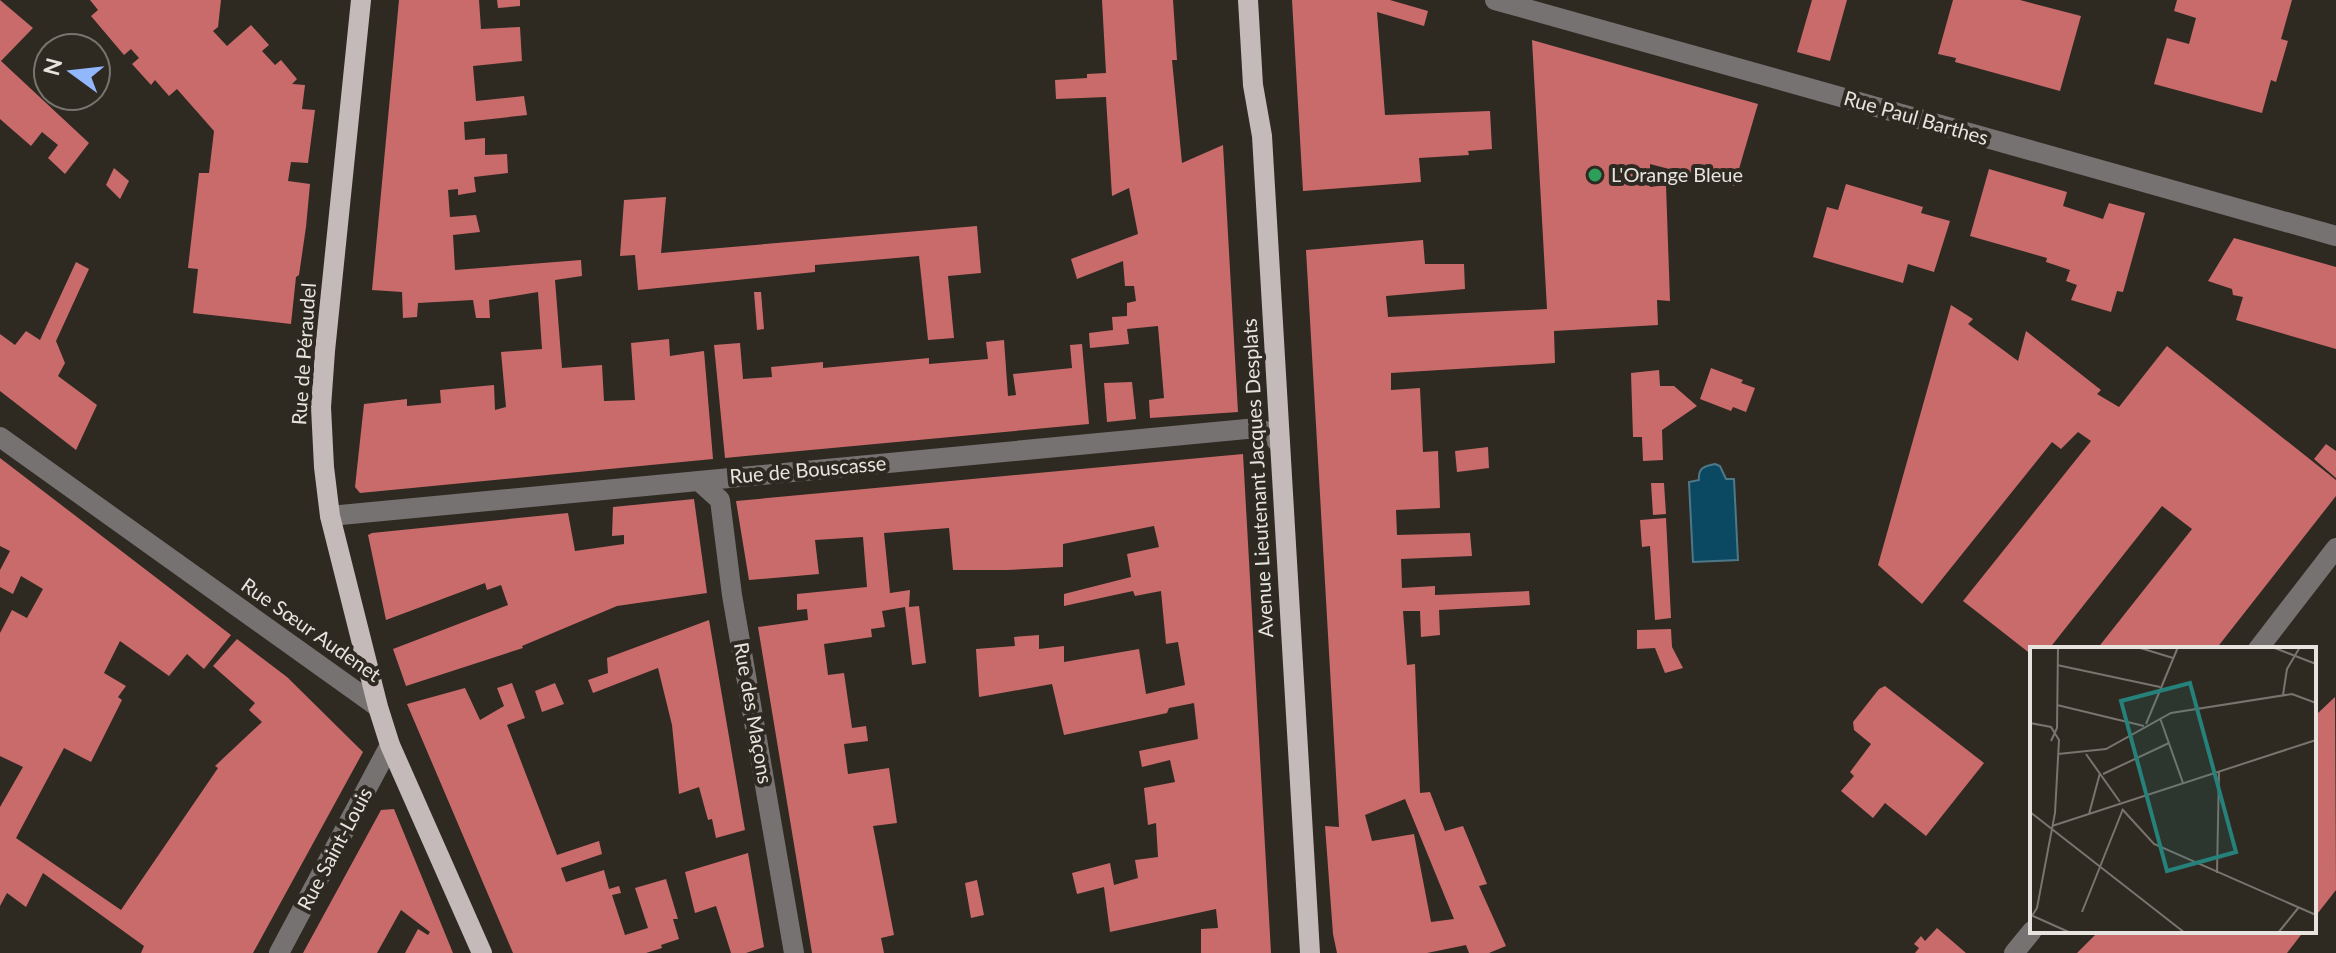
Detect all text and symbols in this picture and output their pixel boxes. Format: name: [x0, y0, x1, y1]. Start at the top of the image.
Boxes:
north arrow: [32, 32, 112, 112]
text: N: [37, 55, 67, 78]
street label: Rue Paul Barthes: [1841, 85, 1991, 149]
place label: L'Orange Bleue: [1611, 162, 1743, 186]
marker: L'Orange Bleue: [1586, 166, 1604, 184]
street label: Rue de Péraudel: [286, 282, 320, 426]
street label: Avenue Lieutenant Jacques Desplats: [1237, 318, 1277, 638]
street label: Rue de Bouscasse: [729, 450, 887, 488]
street label: Rue Sœur Audenet: [237, 572, 386, 686]
street label: Rue des Maçons: [730, 640, 778, 785]
inset map: [2030, 647, 2316, 933]
street label: Rue Saint-Louis: [292, 783, 377, 914]

